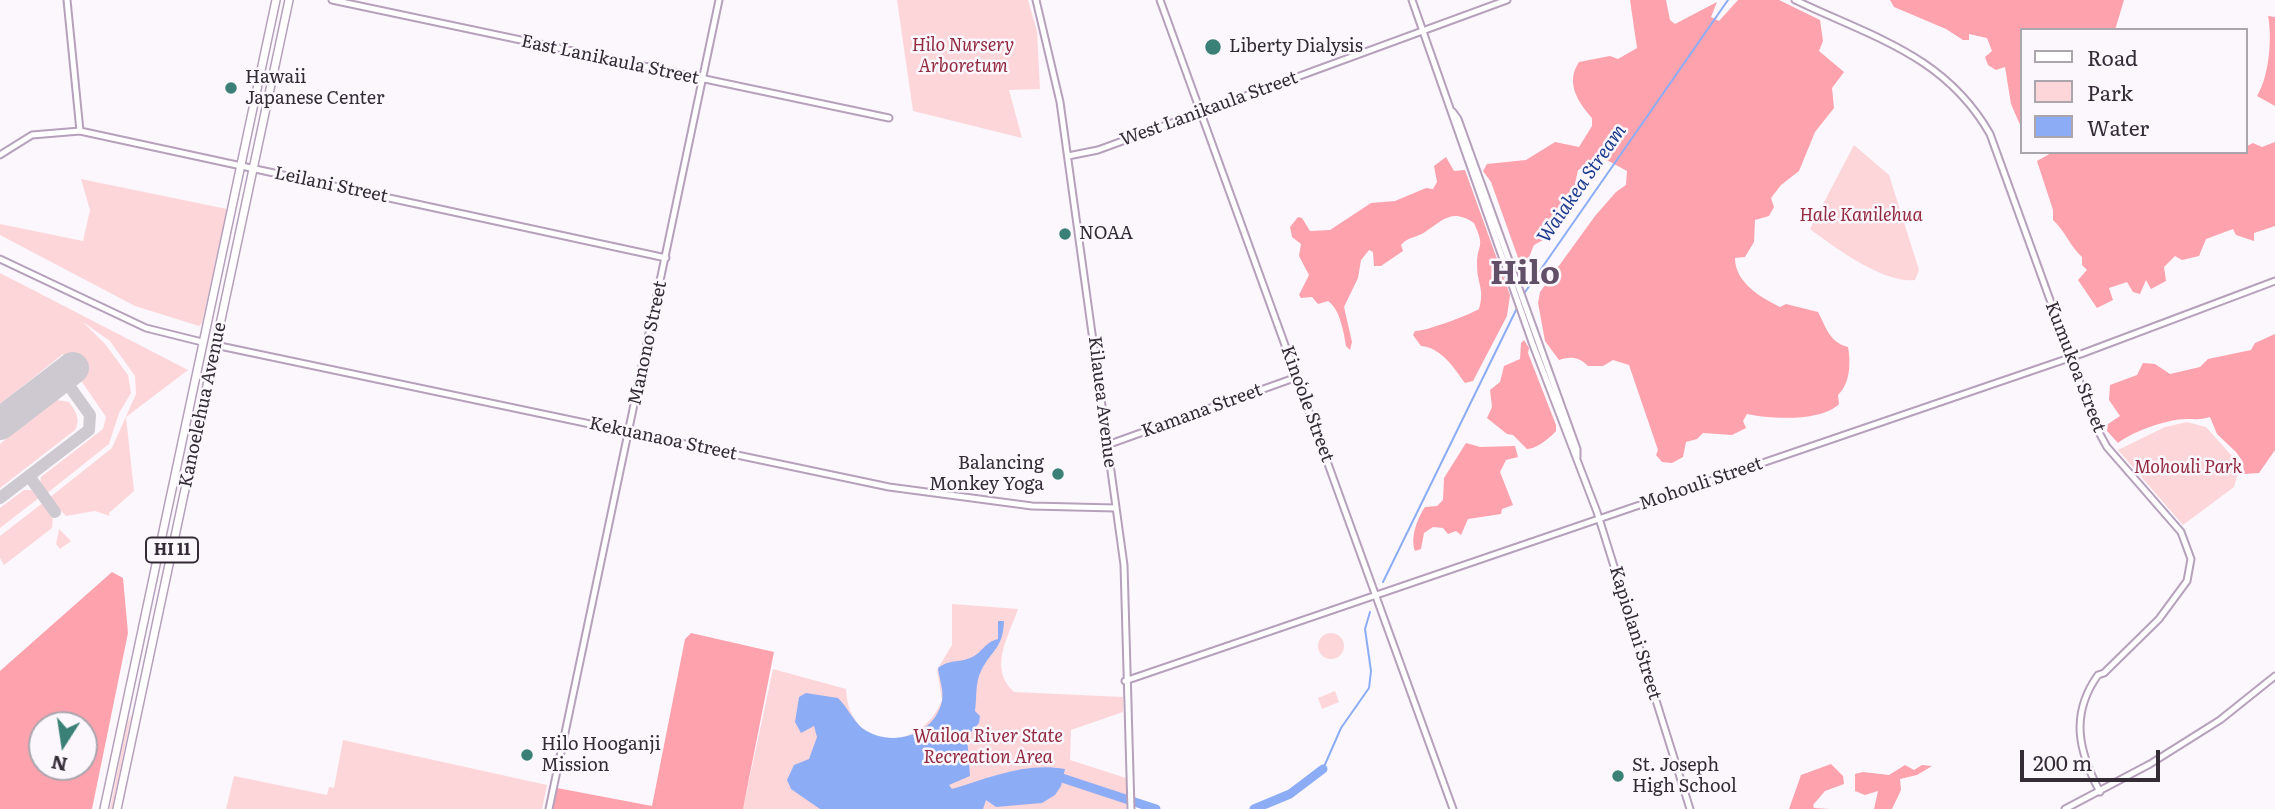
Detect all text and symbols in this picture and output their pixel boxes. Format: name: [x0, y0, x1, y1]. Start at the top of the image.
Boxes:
legend: [2020, 28, 2247, 154]
street label: East Lanikaula Street: [519, 31, 701, 89]
park label: Hilo Nursery Arboretum: [912, 35, 1014, 78]
place label: Liberty Dialysis: [1229, 36, 1363, 58]
marker: Liberty Dialysis: [1203, 37, 1223, 57]
text: Road: [2087, 41, 2138, 72]
place label: Hawaii Japanese Center: [245, 67, 384, 110]
street label: West Lanikaula Street: [1117, 67, 1301, 151]
text: Park: [2087, 76, 2133, 107]
marker: Hawaii Japanese Center: [223, 80, 239, 96]
text: Water: [2087, 111, 2149, 142]
water label: Waiakea Stream: [1533, 120, 1631, 248]
street label: Leilani Street: [272, 162, 390, 208]
park label: Hale Kanilehua: [1799, 205, 1923, 227]
place label: NOAA: [1079, 223, 1133, 245]
marker: NOAA: [1057, 226, 1073, 242]
district label: Hilo: [1490, 256, 1560, 294]
street label: Manono Street: [624, 279, 672, 407]
street label: Kumukoa Street: [2040, 298, 2110, 436]
street label: Kanoelehua Avenue: [175, 320, 231, 490]
street label: Kilauea Avenue: [1083, 335, 1121, 469]
street label: Kinoʻole Street: [1276, 343, 1338, 465]
street label: Kamana Street: [1139, 379, 1265, 443]
street label: Kekuanaoa Street: [587, 413, 739, 465]
place label: Balancing Monkey Yoga: [929, 453, 1044, 496]
street label: Mohouli Street: [1637, 453, 1765, 515]
park label: Mohouli Park: [2134, 457, 2242, 479]
marker: Balancing Monkey Yoga: [1050, 466, 1066, 482]
road number: HI 11: [146, 538, 198, 562]
street label: Kapiolani Street: [1604, 563, 1666, 703]
north arrow: [28, 711, 98, 781]
park label: Wailoa River State Recreation Area: [913, 726, 1063, 768]
place label: Hilo Hooganji Mission: [541, 734, 661, 776]
scale bar: [2023, 736, 2163, 780]
text: 200 m: [2033, 746, 2093, 777]
marker: Hilo Hooganji Mission: [519, 747, 535, 763]
text: N: [48, 749, 70, 780]
place label: St. Joseph High School: [1632, 755, 1737, 798]
marker: St. Joseph High School: [1610, 768, 1626, 784]

